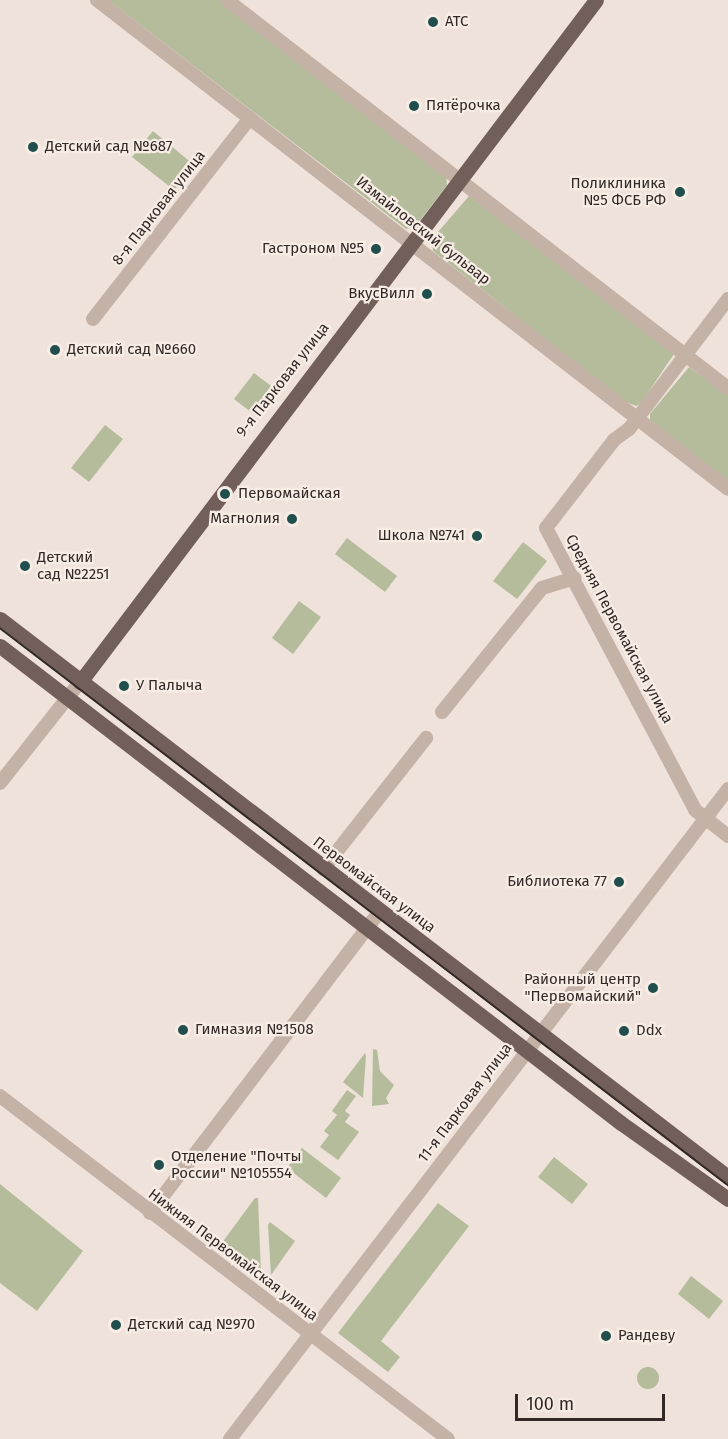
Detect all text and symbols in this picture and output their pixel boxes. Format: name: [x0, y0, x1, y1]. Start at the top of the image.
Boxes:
place label: АТС: [445, 13, 468, 31]
marker: АТС: [426, 15, 440, 29]
place label: Пятёрочка: [426, 97, 501, 115]
marker: Пятёрочка: [407, 99, 421, 113]
place label: Детский сад №687: [45, 138, 172, 156]
marker: Детский сад №687: [26, 140, 40, 154]
street label: 8-я Парковая улица: [109, 147, 209, 269]
street label: Измайловский бульвар: [352, 173, 494, 289]
place label: Поликлиника №5 ФСБ РФ: [571, 174, 666, 209]
marker: Поликлиника №5 ФСБ РФ: [671, 183, 689, 201]
place label: Гастроном №5: [262, 240, 364, 258]
marker: Гастроном №5: [369, 242, 383, 256]
place label: ВкусВилл: [348, 285, 415, 303]
marker: ВкусВилл: [420, 287, 434, 301]
street label: 9-я Парковая улица: [233, 319, 333, 441]
place label: Детский сад №660: [67, 341, 196, 359]
marker: Детский сад №660: [48, 343, 62, 357]
marker: Первомайская: [216, 485, 234, 503]
place label: Первомайская: [238, 485, 341, 503]
place label: Магнолия: [210, 510, 280, 528]
marker: Магнолия: [285, 512, 299, 526]
place label: Школа №741: [378, 527, 465, 545]
marker: Школа №741: [470, 529, 484, 543]
street label: Средняя Первомайская улица: [561, 531, 677, 727]
place label: Детский сад №2251: [37, 548, 109, 583]
marker: Детский сад №2251: [18, 559, 32, 573]
place label: У Палыча: [136, 677, 202, 695]
marker: У Палыча: [117, 679, 131, 693]
street label: Первомайская улица: [309, 833, 439, 937]
place label: Библиотека 77: [507, 873, 607, 891]
marker: Библиотека 77: [612, 875, 626, 889]
place label: Районный центр "Первомайский": [524, 970, 641, 1005]
marker: Районный центр "Первомайский": [646, 981, 660, 995]
place label: Гимназия №1508: [195, 1021, 314, 1039]
place label: Ddx: [636, 1022, 662, 1040]
marker: Гимназия №1508: [176, 1023, 190, 1037]
marker: Ddx: [617, 1024, 631, 1038]
street label: 11-я Парковая улица: [414, 1040, 516, 1166]
place label: Отделение "Почты России" №105554: [171, 1147, 302, 1182]
marker: Отделение "Почты России" №105554: [152, 1158, 166, 1172]
street label: Нижняя Первомайская улица: [145, 1185, 321, 1325]
place label: Детский сад №970: [128, 1316, 255, 1334]
marker: Детский сад №970: [109, 1318, 123, 1332]
place label: Рандеву: [618, 1327, 675, 1345]
marker: Рандеву: [599, 1329, 613, 1343]
scale bar: [518, 1382, 668, 1420]
text: 100 m: [526, 1393, 574, 1415]

